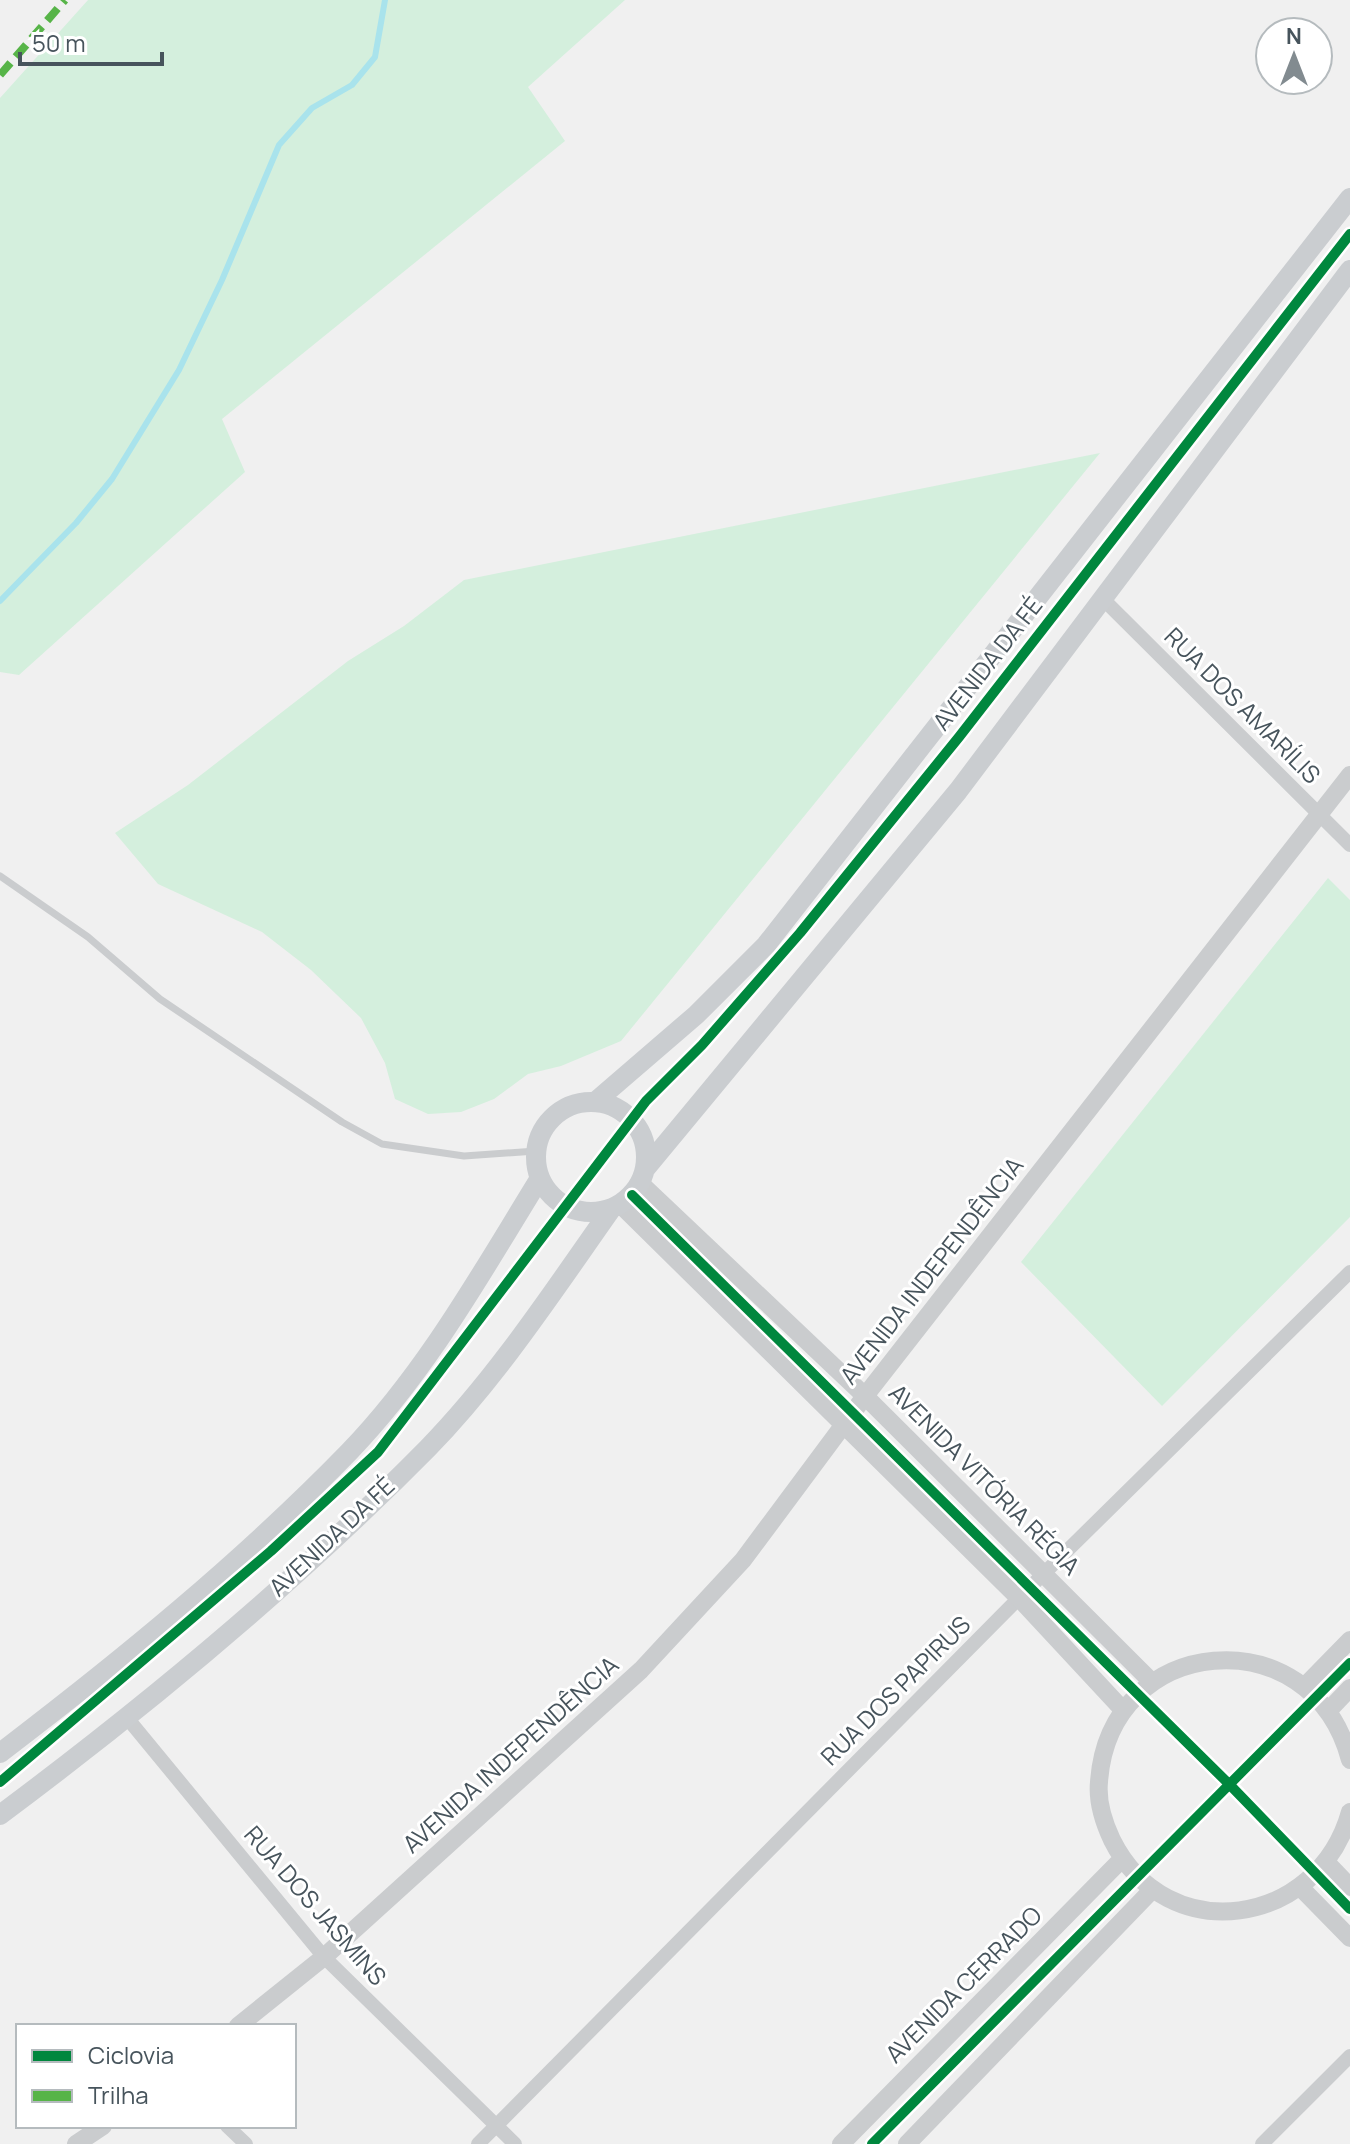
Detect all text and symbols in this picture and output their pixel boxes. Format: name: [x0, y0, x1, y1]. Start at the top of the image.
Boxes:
scale bar: [20, 16, 162, 66]
north arrow: [1254, 16, 1334, 96]
text: N: [1286, 21, 1302, 51]
text: 50 m: [32, 26, 86, 59]
street label: AVENIDA DA FÉ: [924, 590, 1049, 737]
street label: RUA DOS AMARÍLIS: [1158, 620, 1328, 790]
street label: AVENIDA INDEPENDÊNCIA: [832, 1150, 1030, 1391]
street label: AVENIDA VITÓRIA RÉGIA: [882, 1376, 1088, 1582]
street label: AVENIDA DA FÉ: [261, 1469, 401, 1603]
street label: RUA DOS PAPIRUS: [813, 1608, 977, 1772]
street label: AVENIDA INDEPENDÊNCIA: [395, 1648, 625, 1860]
street label: RUA DOS JASMINS: [238, 1818, 395, 1992]
street label: AVENIDA CERRADO: [877, 1898, 1049, 2070]
legend: [16, 2024, 296, 2128]
text: Ciclovia: [88, 2038, 174, 2071]
text: Trilha: [88, 2078, 149, 2111]

